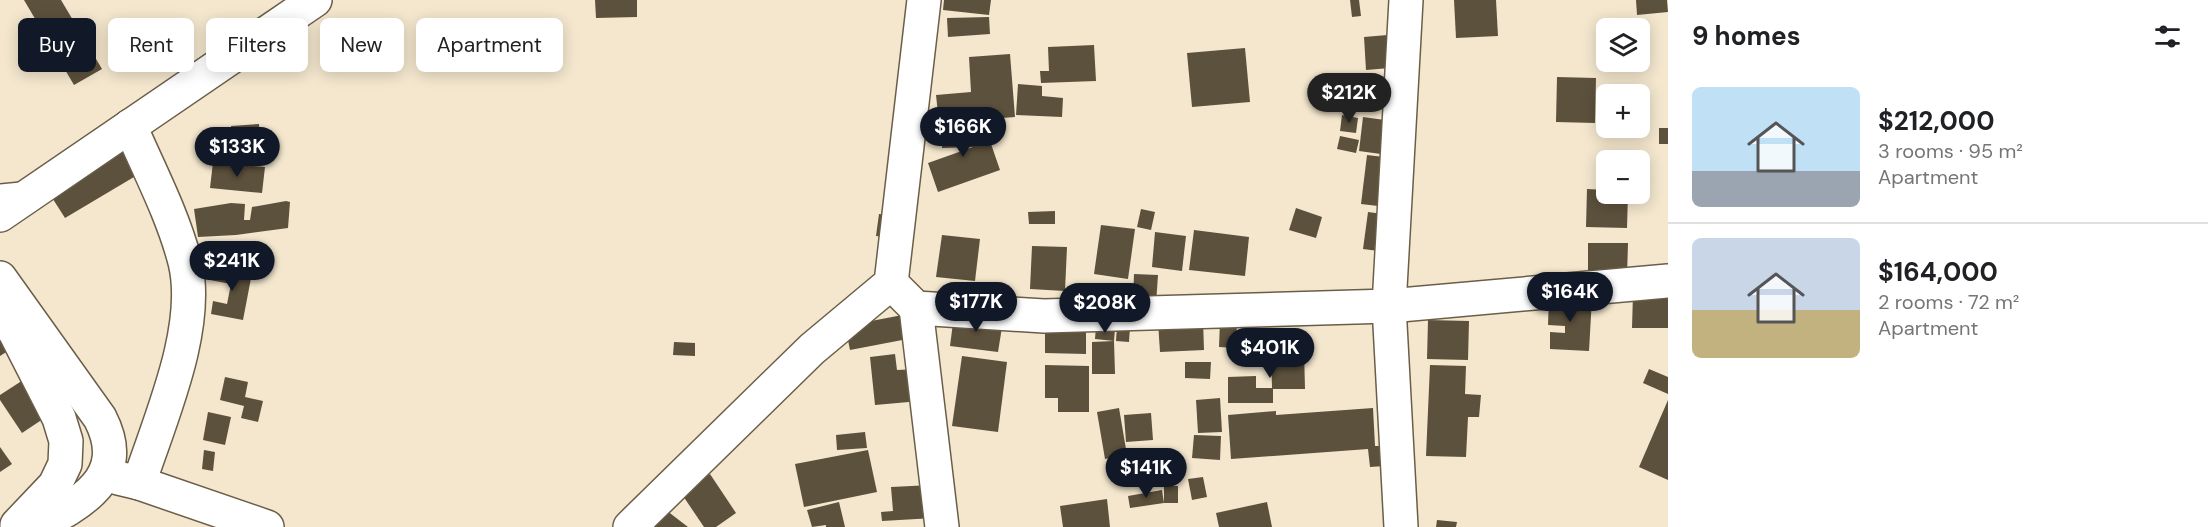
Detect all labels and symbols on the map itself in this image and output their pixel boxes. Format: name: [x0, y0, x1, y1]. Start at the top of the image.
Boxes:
pin: $212K: [1307, 73, 1391, 124]
pin: $166K: [921, 107, 1005, 158]
pin: $133K: [195, 127, 279, 178]
pin: $241K: [190, 241, 274, 292]
pin: $164K: [1528, 272, 1612, 323]
pin: $177K: [934, 282, 1018, 333]
pin: $208K: [1063, 283, 1147, 334]
pin: $401K: [1228, 328, 1312, 379]
pin: $141K: [1104, 448, 1188, 499]

